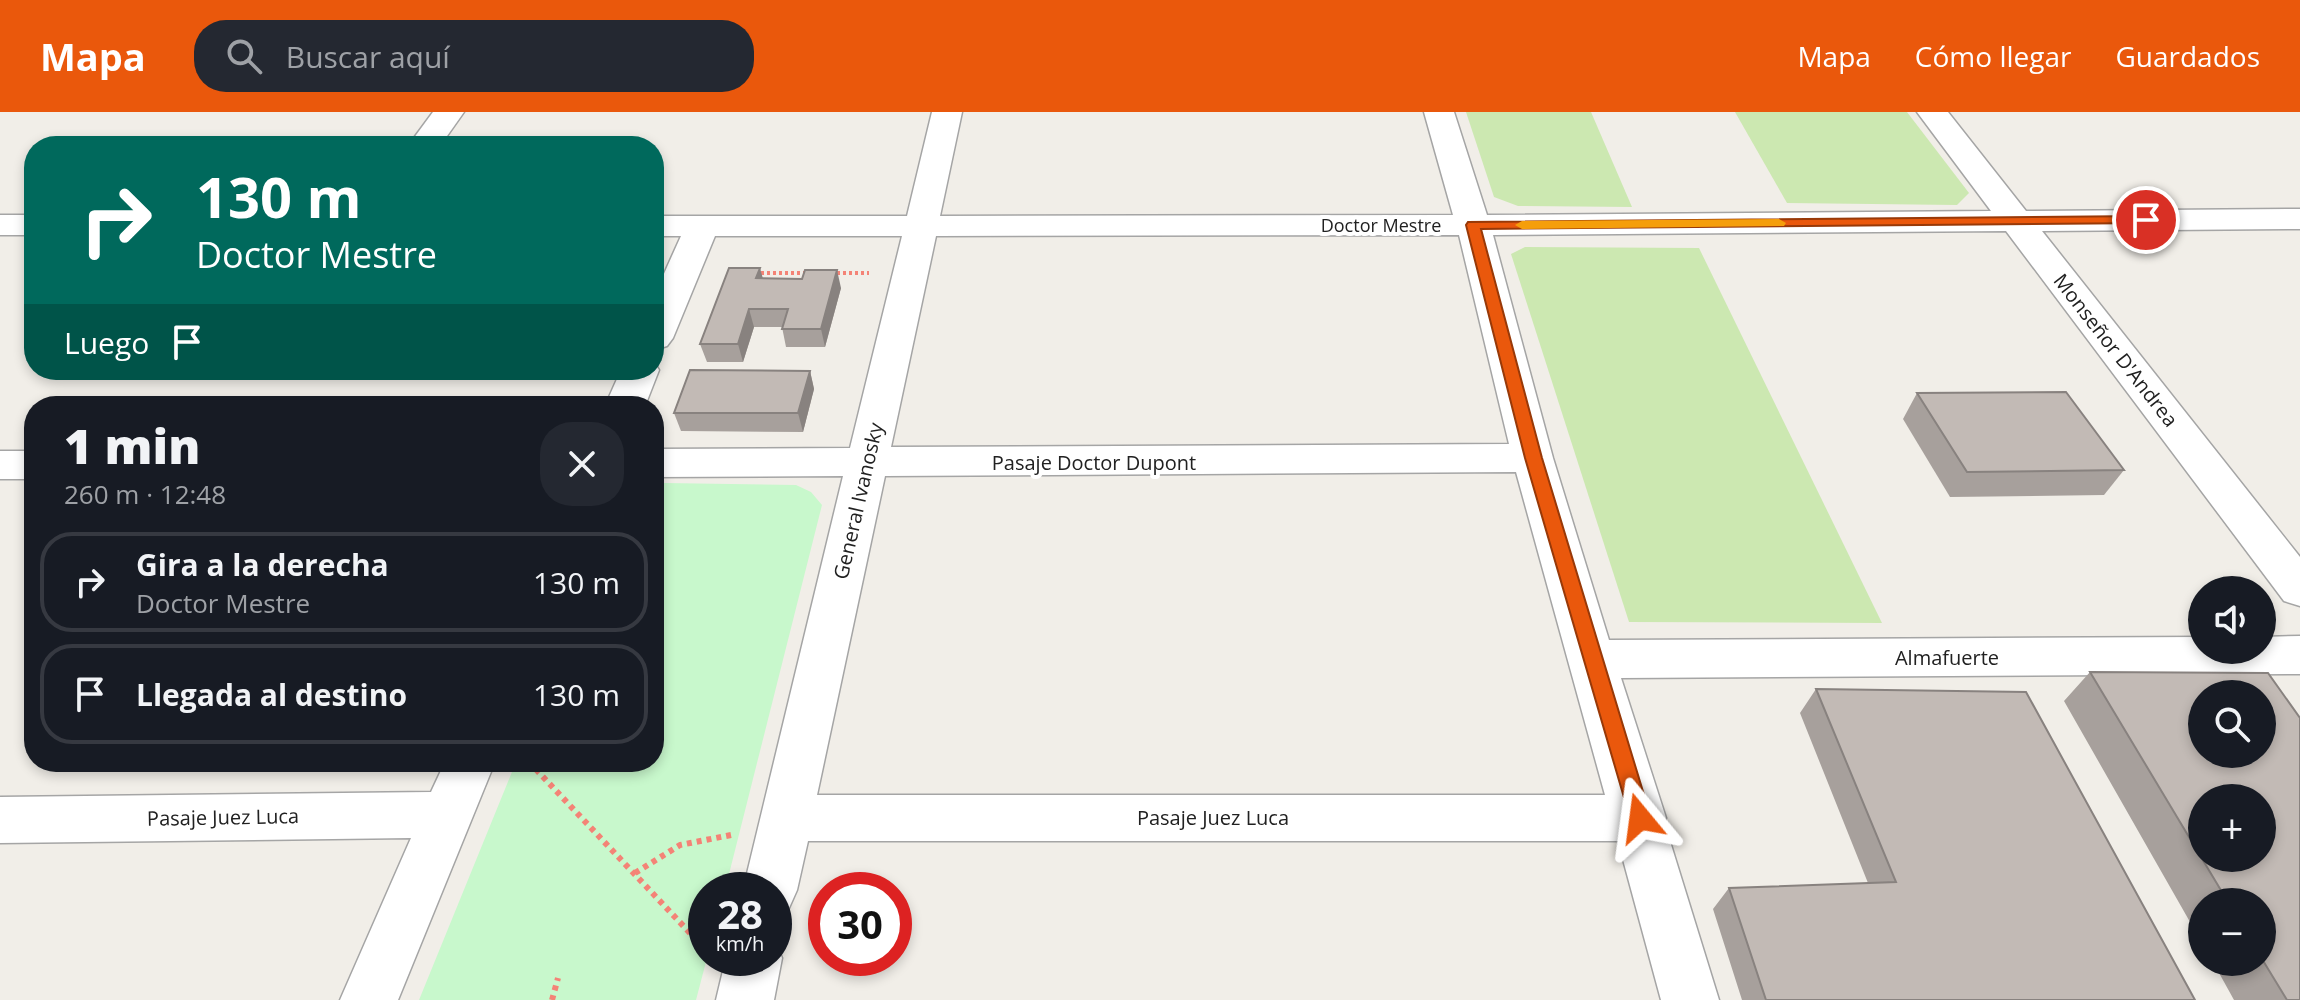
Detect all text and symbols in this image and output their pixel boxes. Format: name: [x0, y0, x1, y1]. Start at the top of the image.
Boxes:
search box: [194, 20, 754, 92]
text: Mapa: [40, 30, 146, 82]
icon: search: [222, 34, 266, 78]
text: Buscar aquí: [286, 36, 450, 77]
text: Mapa: [1797, 37, 1871, 75]
text: Cómo llegar: [1915, 37, 2071, 75]
text: Guardados: [2115, 37, 2260, 75]
text: 130 m: [196, 158, 362, 234]
icon: right: [64, 168, 168, 272]
pin: [2112, 186, 2180, 254]
icon: arrive: [2124, 198, 2168, 242]
street label: Doctor Mestre: [1321, 213, 1441, 237]
text: Doctor Mestre: [196, 230, 437, 279]
street label: Monseñor D'Andrea: [2048, 268, 2184, 432]
icon: arrive: [165, 320, 209, 364]
text: Luego: [64, 322, 149, 363]
text: 1 min: [64, 413, 200, 478]
street label: General Ivanosky: [827, 419, 889, 582]
button: close: [540, 422, 624, 506]
street label: Pasaje Doctor Dupont: [992, 449, 1196, 476]
text: 260 m · 12:48: [64, 476, 226, 512]
text: Gira a la derecha: [136, 544, 389, 585]
icon: right: [68, 560, 112, 604]
text: 130 m: [533, 562, 620, 603]
map controls: [2188, 576, 2276, 976]
button: sound: [2188, 576, 2276, 664]
text: Doctor Mestre: [136, 585, 310, 621]
street label: Almafuerte: [1895, 644, 1999, 671]
icon: arrive: [68, 672, 112, 716]
text: Llegada al destino: [136, 674, 407, 715]
text: 130 m: [533, 674, 620, 715]
button: search: [2188, 680, 2276, 768]
position arrow: [1598, 776, 1682, 860]
button: +: [2188, 784, 2276, 872]
street label: Pasaje Juez Luca: [147, 802, 299, 832]
street label: Pasaje Juez Luca: [1137, 804, 1289, 831]
speed limit sign: 30: [808, 872, 912, 976]
text: 28: [717, 886, 763, 941]
button: −: [2188, 888, 2276, 976]
text: km/h: [716, 930, 764, 957]

